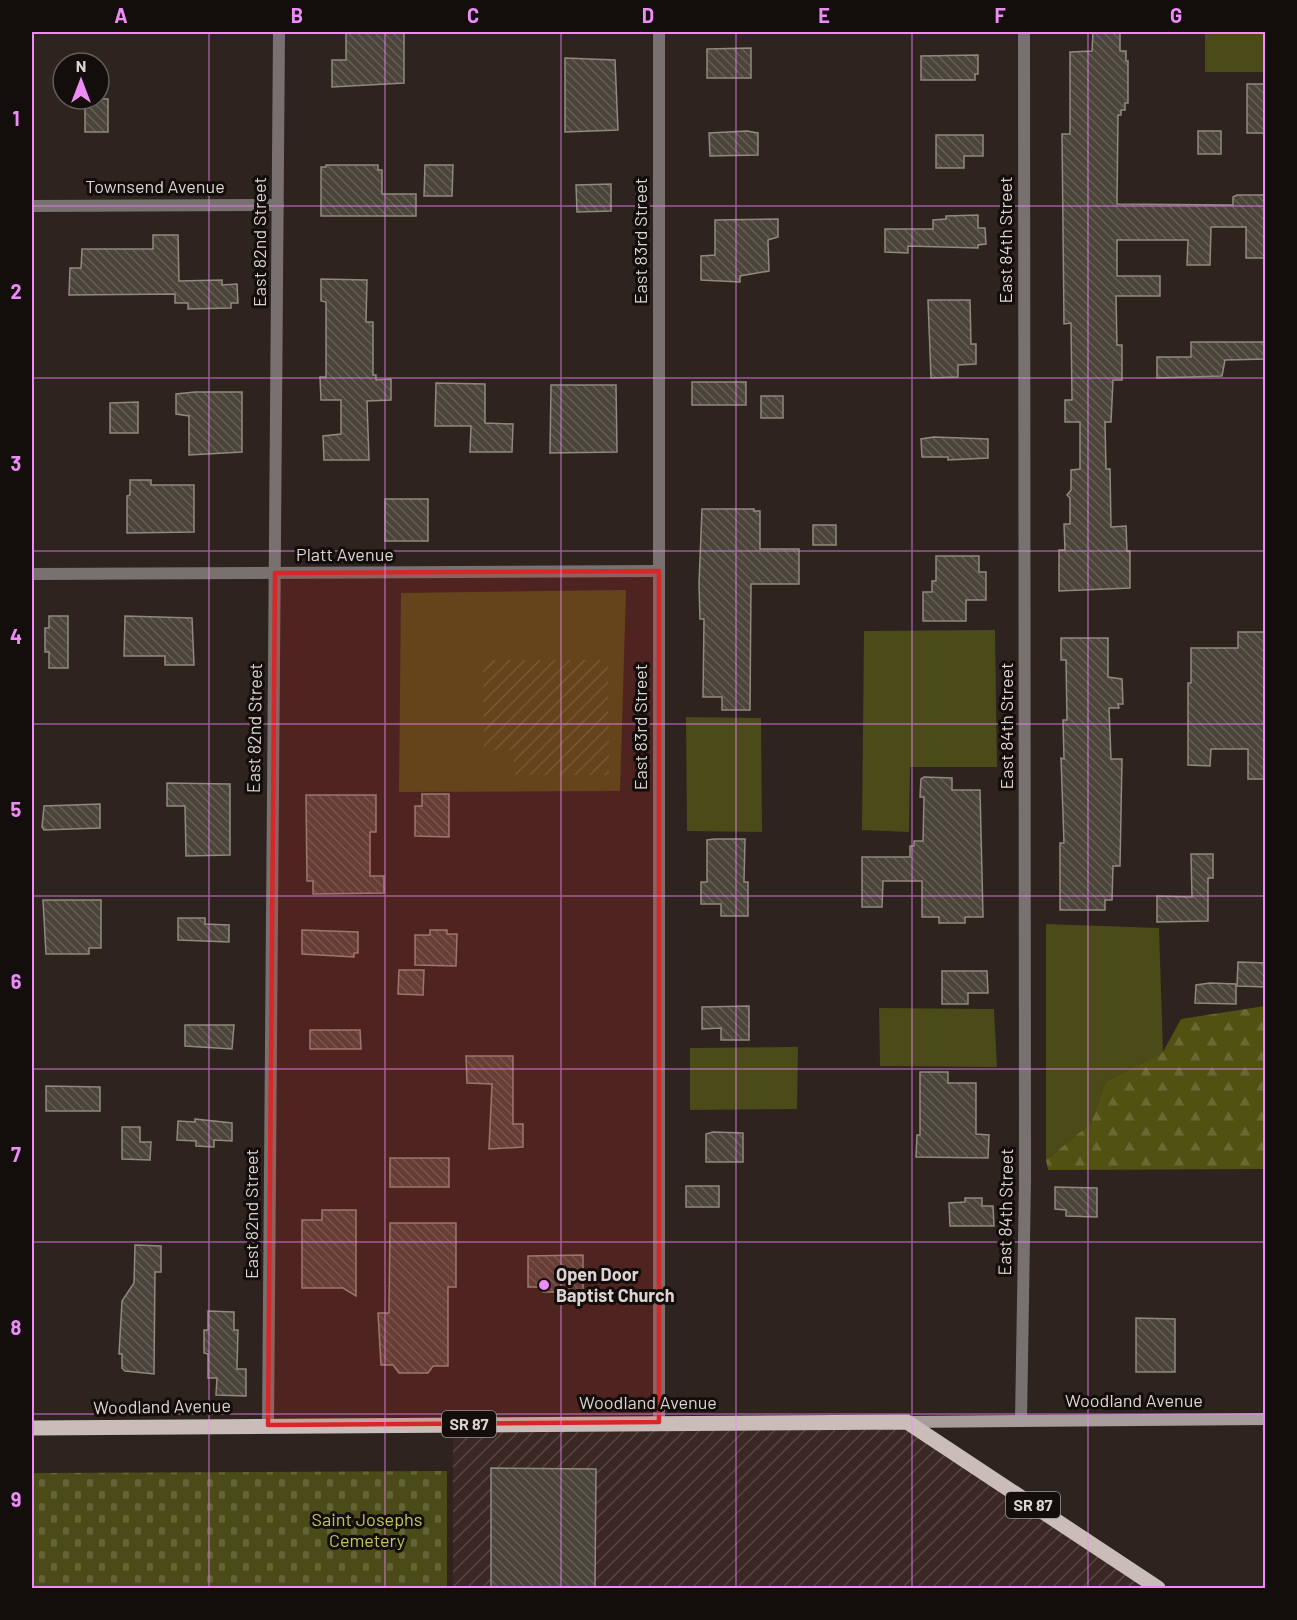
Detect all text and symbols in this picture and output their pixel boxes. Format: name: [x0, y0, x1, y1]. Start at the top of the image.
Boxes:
text: A: [114, 3, 128, 27]
text: B: [291, 3, 303, 27]
text: C: [467, 3, 479, 27]
text: D: [642, 3, 654, 27]
text: E: [818, 3, 830, 27]
text: F: [994, 3, 1006, 27]
text: G: [1170, 3, 1182, 27]
north arrow: [51, 51, 111, 111]
text: N: [76, 56, 86, 75]
text: 1: [12, 106, 20, 130]
street label: Townsend Avenue: [85, 175, 225, 197]
street label: East 84th Street: [994, 176, 1016, 304]
street label: East 82nd Street: [248, 177, 270, 307]
street label: East 83rd Street: [629, 178, 651, 304]
text: 2: [10, 279, 22, 303]
text: 3: [11, 451, 21, 475]
street label: Platt Avenue: [296, 543, 394, 565]
text: 4: [10, 624, 22, 648]
street label: East 84th Street: [995, 662, 1017, 790]
street label: East 82nd Street: [242, 663, 266, 793]
street label: East 83rd Street: [629, 664, 651, 790]
text: 5: [11, 797, 22, 821]
text: 6: [11, 969, 22, 993]
text: 7: [11, 1142, 21, 1166]
street label: East 84th Street: [993, 1148, 1017, 1276]
street label: East 82nd Street: [240, 1149, 262, 1279]
place label: Open Door Baptist Church: [556, 1263, 675, 1306]
marker: Open Door Baptist Church: [537, 1278, 551, 1292]
text: 8: [11, 1315, 22, 1339]
street label: Woodland Avenue: [1065, 1389, 1203, 1411]
street label: Woodland Avenue: [579, 1391, 717, 1413]
street label: Woodland Avenue: [93, 1394, 231, 1418]
road number: SR 87: [442, 1411, 496, 1437]
text: 9: [11, 1487, 21, 1511]
road number: SR 87: [1006, 1492, 1060, 1518]
park label: Saint Josephs Cemetery: [312, 1508, 422, 1551]

